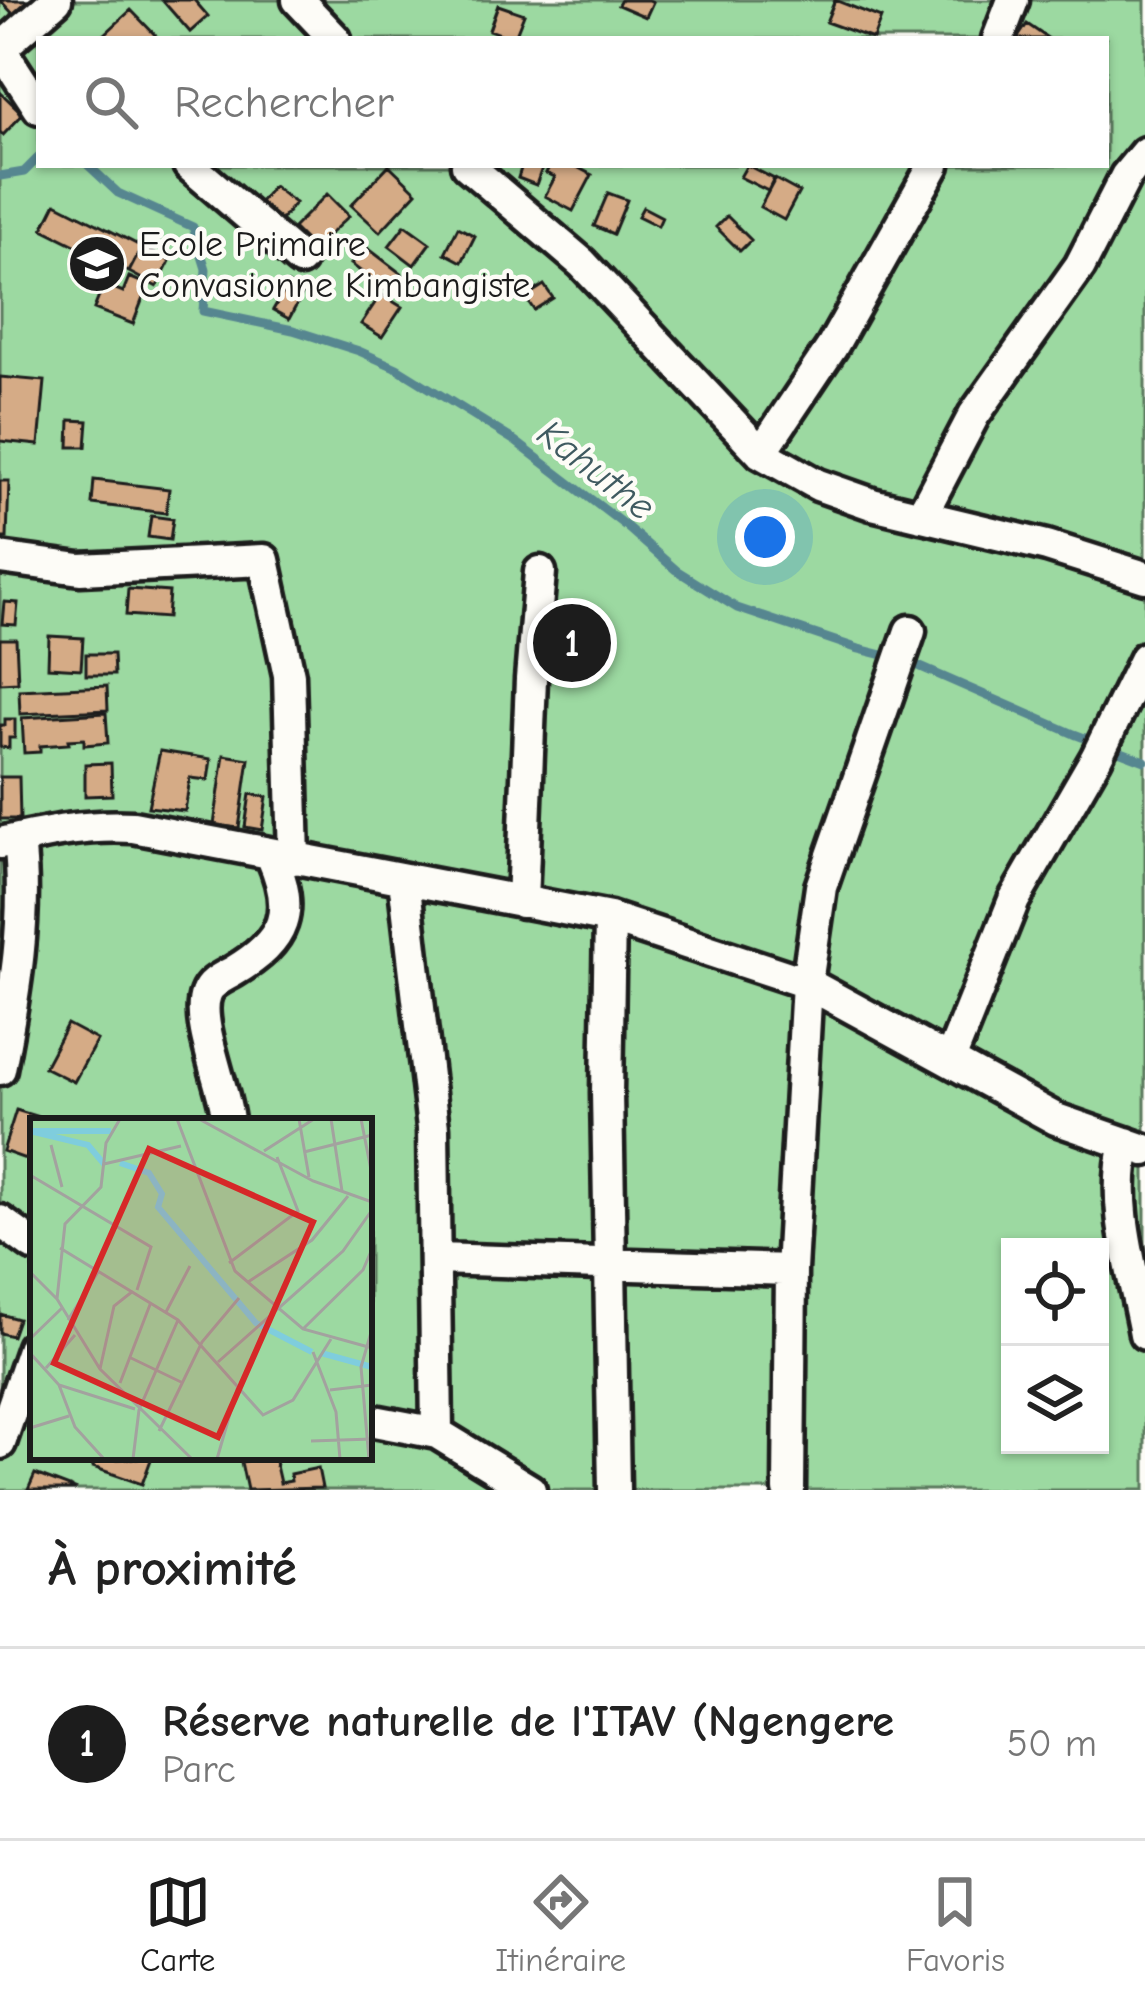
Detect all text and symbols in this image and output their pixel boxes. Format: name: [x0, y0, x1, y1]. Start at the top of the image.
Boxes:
search box: [36, 36, 1109, 168]
icon: search: [78, 69, 144, 135]
text: Rechercher: [174, 76, 394, 128]
place label: Ecole Primaire Convasionne Kimbangiste: [139, 224, 530, 306]
school or university icon: Ecole Primaire Convasionne Kimbangiste: [66, 233, 128, 295]
water label: Kahuthe: [529, 411, 664, 530]
your location: [735, 507, 795, 567]
pin: 1: [533, 598, 611, 688]
inset map: [30, 1118, 372, 1460]
map controls: [1001, 1238, 1109, 1454]
button: locate: [1001, 1238, 1109, 1346]
button: layers: [1001, 1346, 1109, 1454]
text: À proximité: [48, 1539, 297, 1598]
text: Réserve naturelle de l'ITAV (Ngengere: [162, 1695, 894, 1747]
text: 1: [79, 1721, 95, 1766]
text: 50 m: [1007, 1721, 1097, 1766]
text: Parc: [162, 1747, 235, 1792]
tab: Carte: [140, 1869, 215, 1979]
tab: Itinéraire: [495, 1869, 626, 1979]
tab: Favoris: [906, 1869, 1005, 1979]

